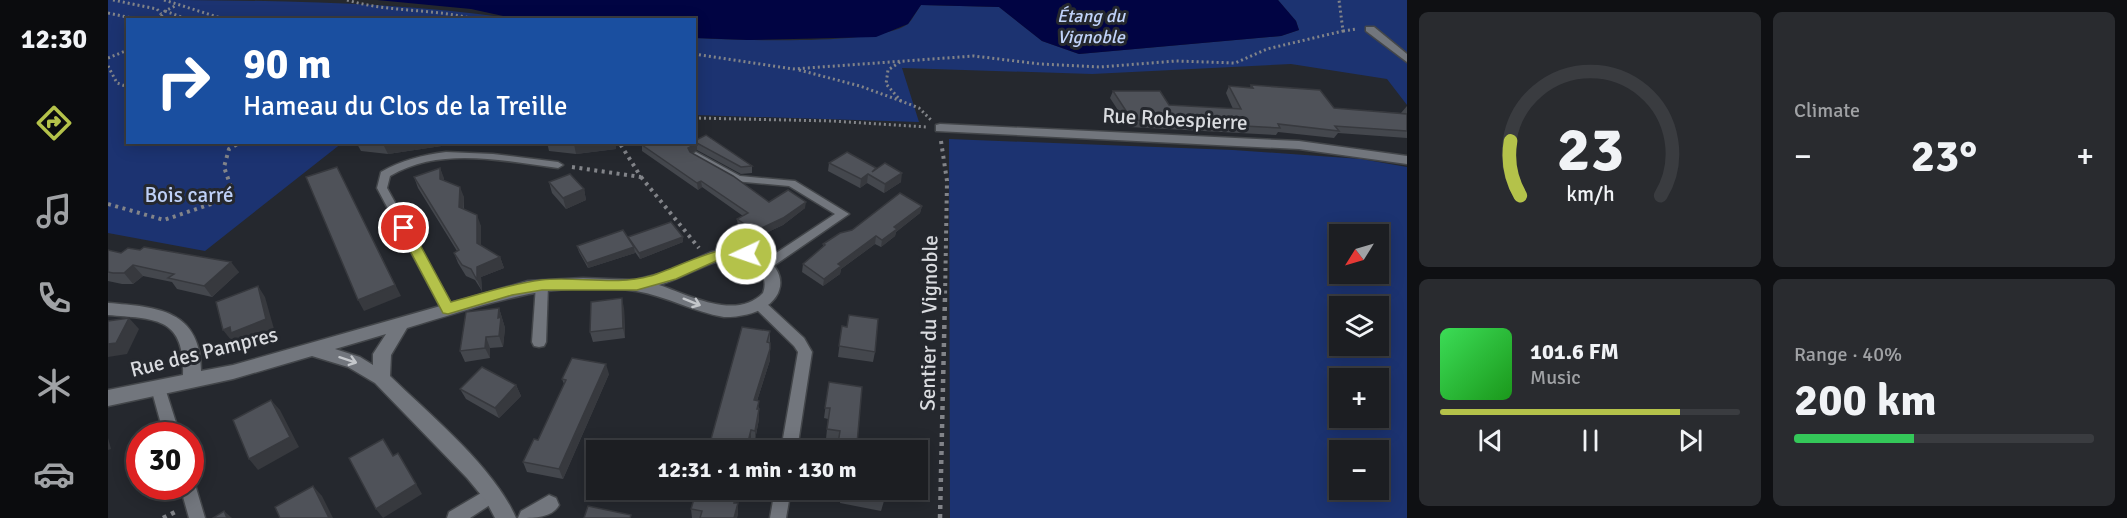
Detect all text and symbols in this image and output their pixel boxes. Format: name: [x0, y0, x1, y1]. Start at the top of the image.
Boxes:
water label: Étang du Vignoble: [1057, 5, 1126, 48]
text: 12:30: [21, 23, 87, 56]
text: 90 m: [243, 39, 332, 90]
icon: right: [144, 42, 222, 120]
text: Hameau du Clos de la Treille: [243, 90, 568, 123]
text: Climate: [1794, 98, 1860, 123]
icon: directions: [33, 102, 75, 144]
street label: Rue Robespierre: [1102, 102, 1248, 136]
text: 23: [1556, 111, 1624, 188]
text: 23°: [1911, 129, 1977, 184]
text: −: [1794, 136, 1812, 177]
text: +: [2076, 136, 2094, 177]
park label: Bois carré: [144, 182, 234, 208]
text: km/h: [1566, 182, 1614, 208]
icon: music: [33, 190, 75, 232]
pin: [378, 202, 429, 253]
icon: arrive: [387, 211, 420, 244]
position arrow: [714, 222, 778, 286]
north arrow: [1329, 224, 1389, 284]
map controls: [1329, 224, 1389, 500]
street label: Sentier du Vignoble: [914, 235, 944, 411]
icon: phone: [33, 277, 75, 319]
button: layers: [1329, 296, 1389, 356]
one-way arrow: [683, 297, 701, 308]
street label: Rue des Pampres: [128, 321, 280, 383]
text: 101.6 FM: [1530, 338, 1619, 365]
text: Range · 40%: [1794, 342, 1902, 367]
one-way arrow: [338, 356, 357, 367]
icon: climate: [33, 365, 75, 407]
text: Music: [1530, 365, 1581, 390]
button: +: [1329, 368, 1389, 428]
text: 200 km: [1794, 373, 1937, 428]
speed limit sign: 30: [126, 422, 204, 500]
icon: previous: [1474, 424, 1507, 457]
icon: pause: [1574, 424, 1607, 457]
icon: next: [1674, 424, 1707, 457]
button: −: [1329, 440, 1389, 500]
icon: car: [33, 453, 75, 495]
text: 12:31 · 1 min · 130 m: [657, 456, 857, 483]

